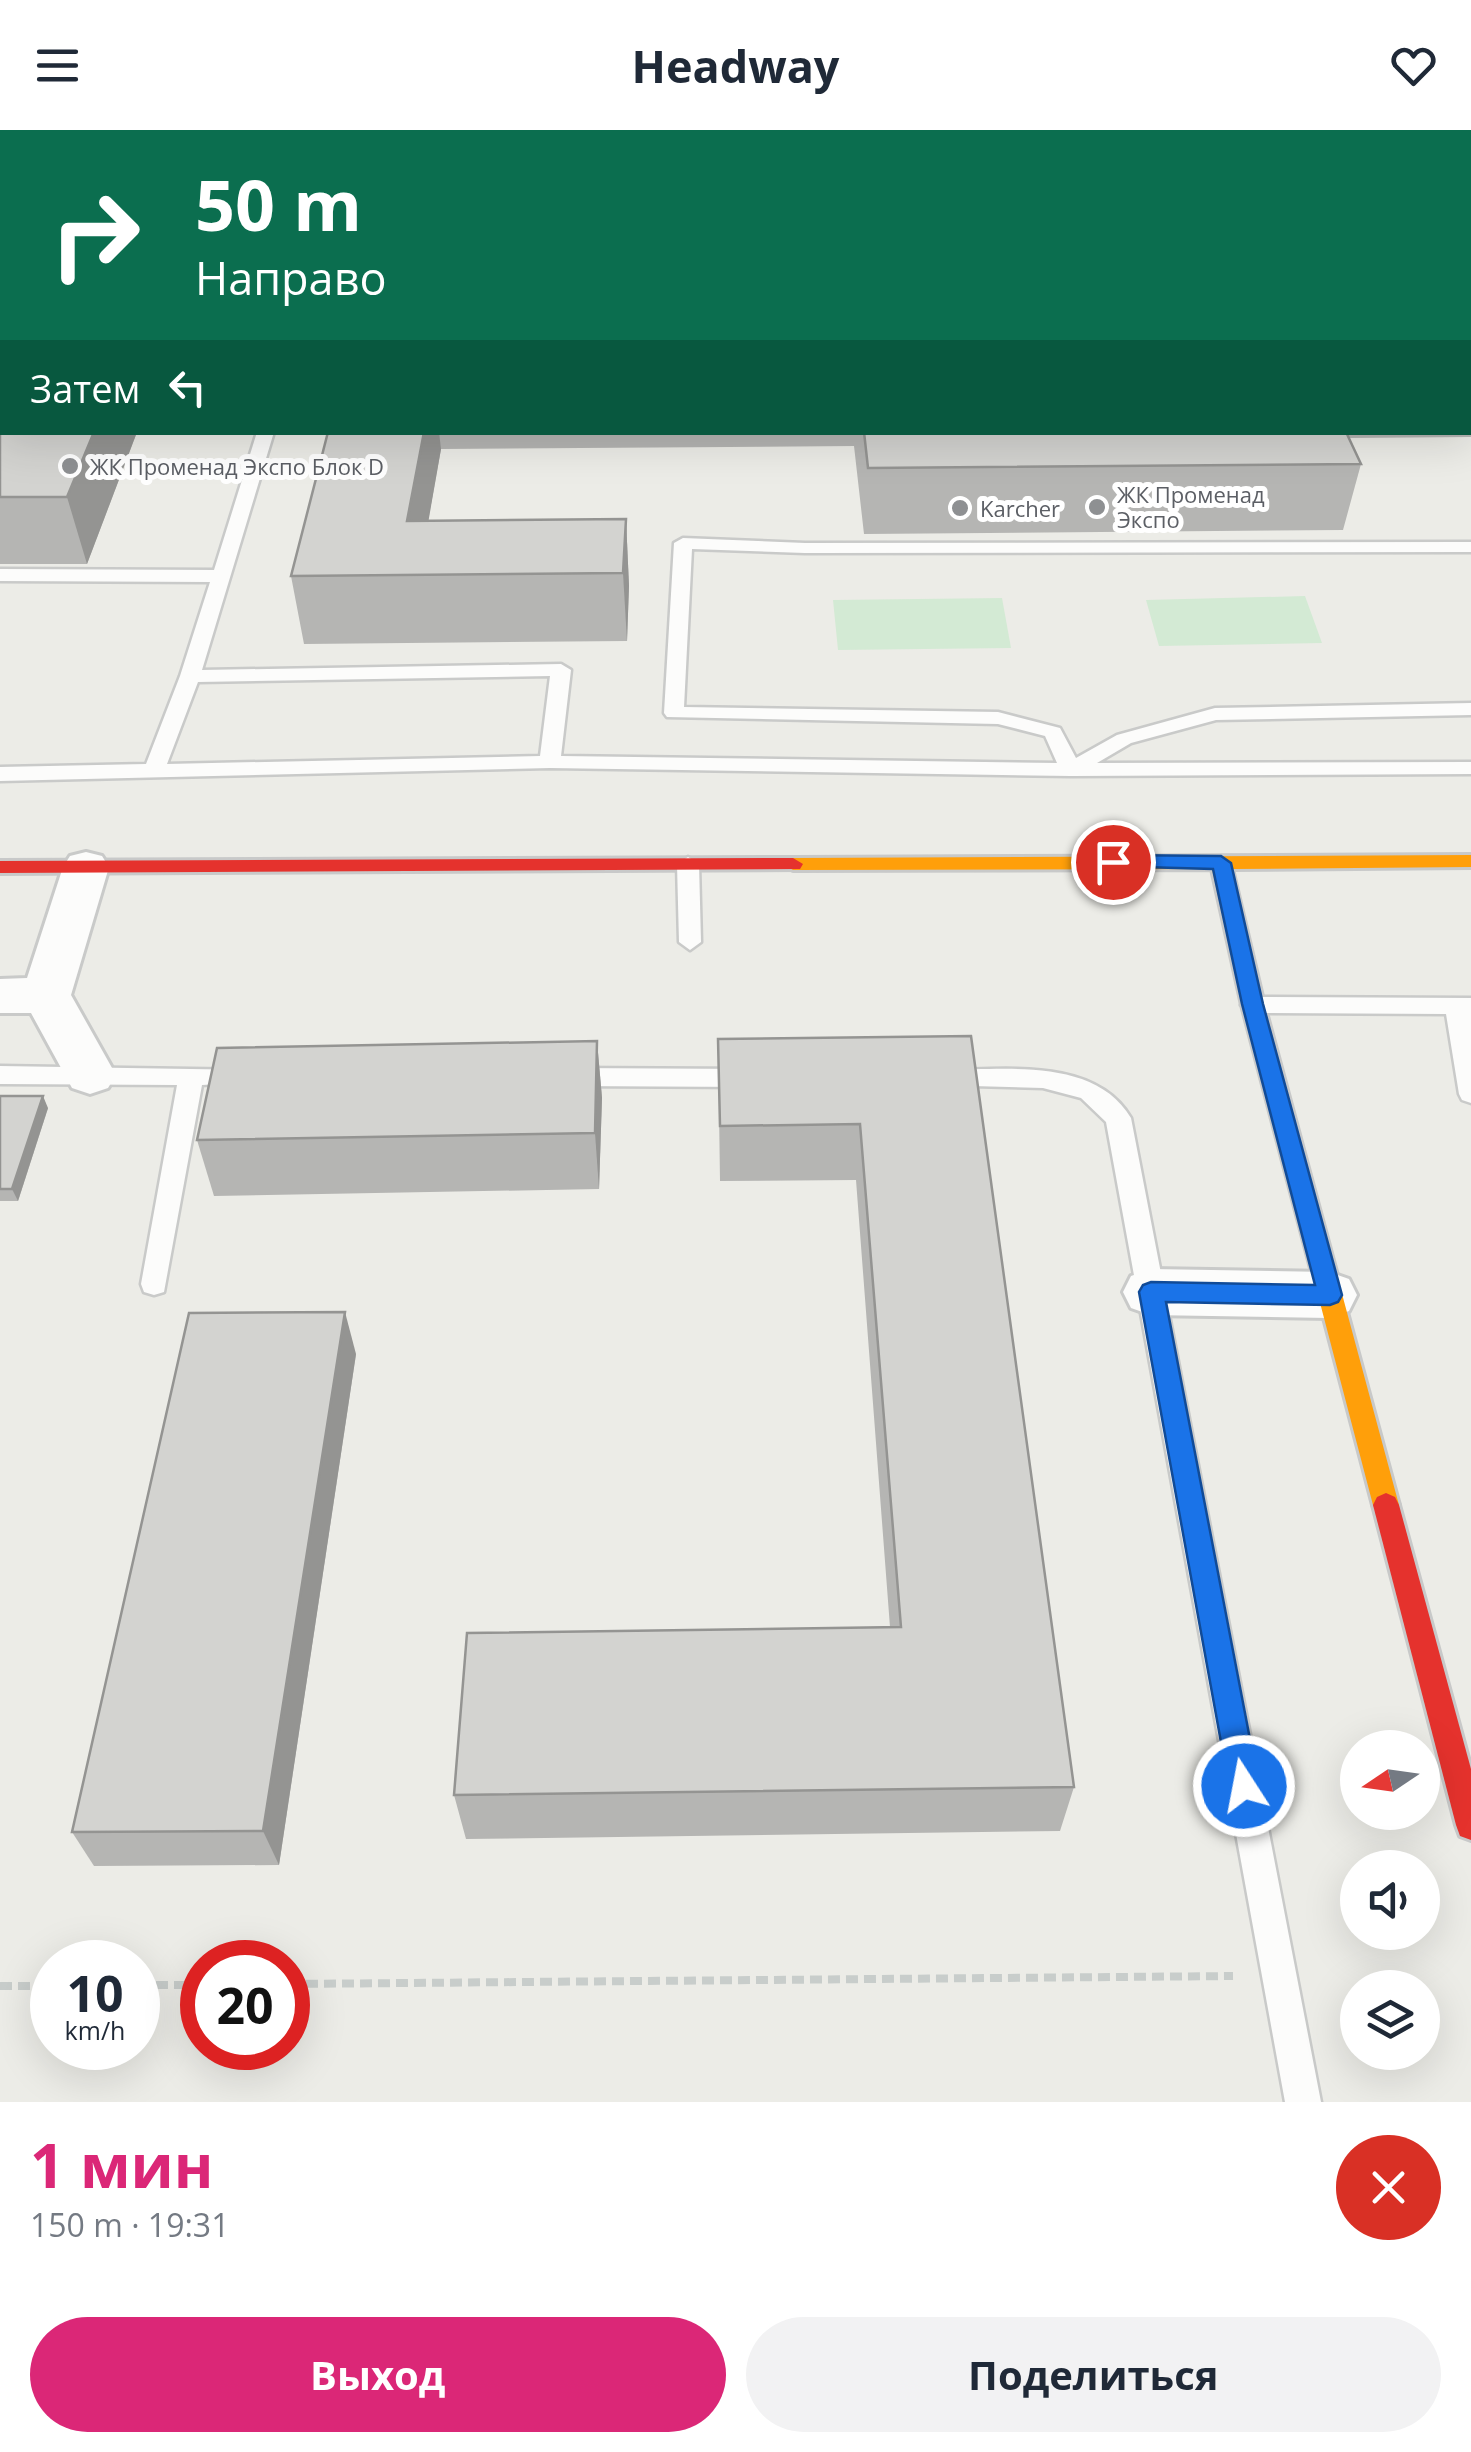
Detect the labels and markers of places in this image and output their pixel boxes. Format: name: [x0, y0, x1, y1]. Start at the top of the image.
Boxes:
place label: ЖК Променад Экспо Блок D: [90, 451, 384, 481]
marker: ЖК Променад Экспо Блок D: [59, 455, 81, 477]
place label: ЖК Променад Экспо: [1117, 479, 1265, 534]
place label: Karcher: [980, 493, 1060, 523]
marker: ЖК Променад Экспо: [1086, 496, 1108, 518]
marker: Karcher: [949, 497, 971, 519]
pin: [1071, 820, 1156, 905]

